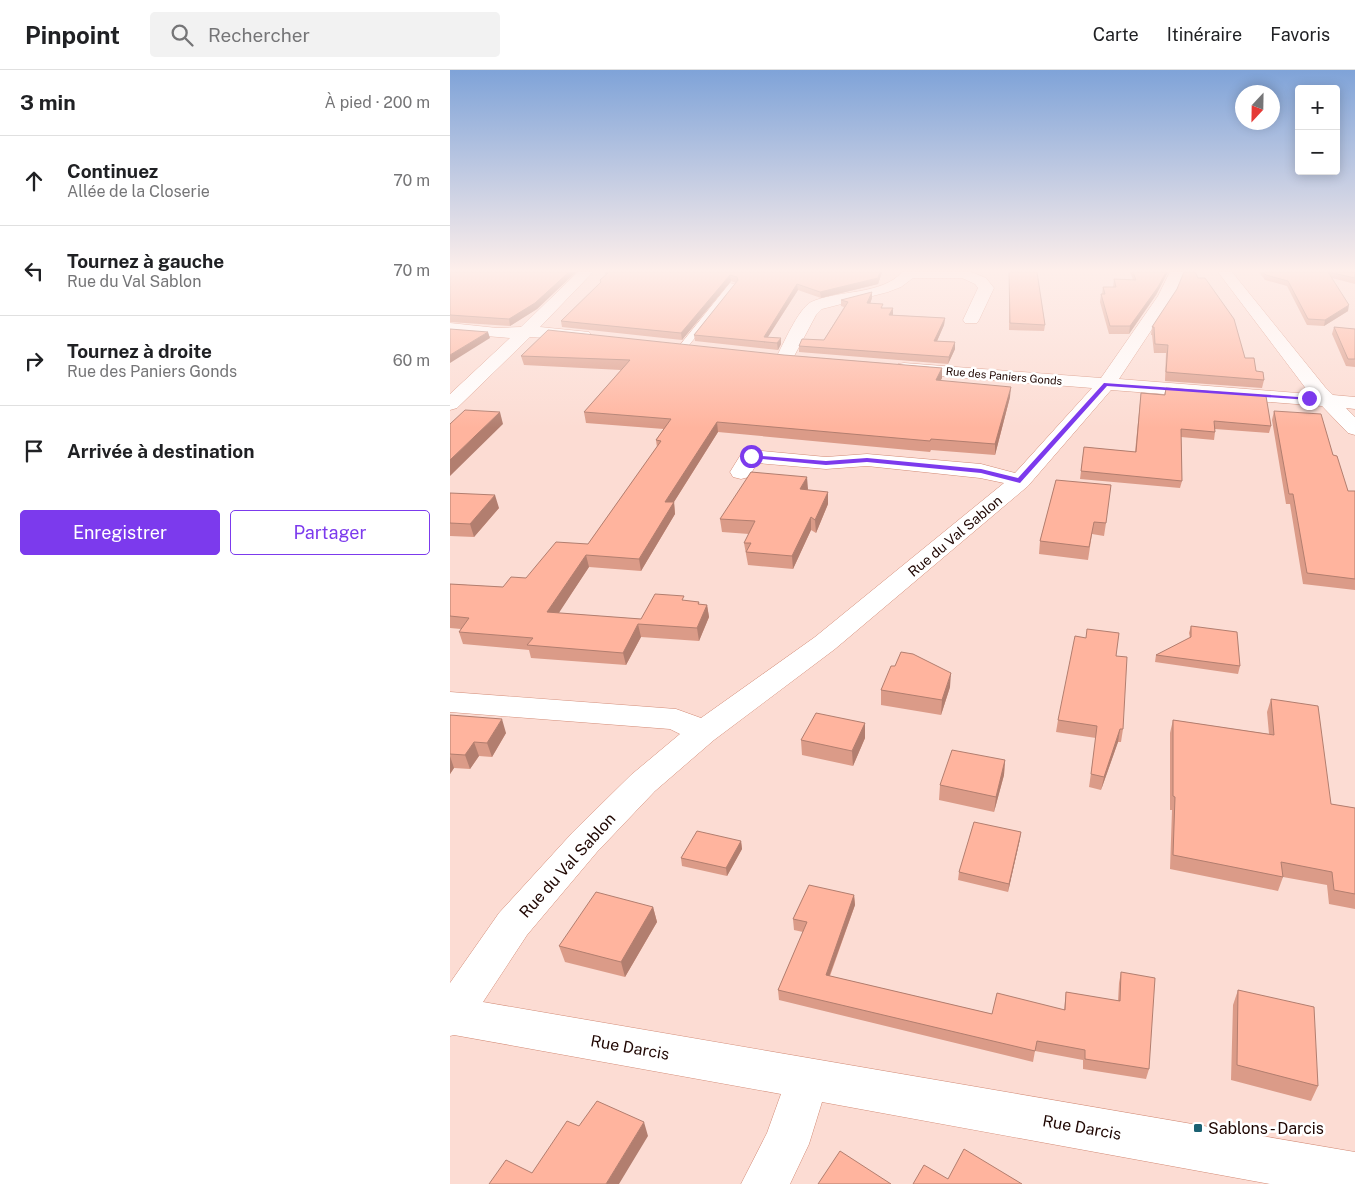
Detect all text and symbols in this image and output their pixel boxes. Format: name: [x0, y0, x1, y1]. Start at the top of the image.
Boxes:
search box: [150, 12, 500, 57]
text: Pinpoint: [25, 21, 120, 49]
icon: search: [168, 21, 196, 49]
text: Rechercher: [208, 24, 310, 46]
text: Carte: [1093, 24, 1139, 45]
text: Itinéraire: [1167, 24, 1242, 45]
text: Favoris: [1270, 24, 1330, 45]
north arrow: [1235, 85, 1280, 130]
map controls: [1295, 85, 1340, 175]
button: +: [1295, 85, 1340, 130]
text: 3 min: [20, 90, 76, 115]
text: À pied · 200 m: [325, 93, 430, 112]
button: −: [1295, 130, 1340, 175]
text: Continuez: [67, 160, 158, 182]
icon: ahead: [20, 167, 48, 195]
text: 70 m: [393, 171, 430, 190]
text: Allée de la Closerie: [67, 182, 210, 201]
text: Tournez à gauche: [67, 250, 224, 272]
icon: left: [20, 257, 48, 285]
text: 70 m: [393, 261, 430, 280]
text: Rue du Val Sablon: [67, 272, 201, 291]
text: Tournez à droite: [67, 340, 212, 362]
icon: right: [20, 347, 48, 375]
text: 60 m: [393, 351, 430, 370]
text: Rue des Paniers Gonds: [67, 362, 237, 381]
street label: Rue des Paniers Gonds: [945, 365, 1063, 387]
route end: [1298, 387, 1321, 410]
icon: arrive: [20, 437, 48, 465]
text: Arrivée à destination: [67, 440, 255, 462]
route start: [740, 445, 763, 468]
street label: Rue du Val Sablon: [905, 492, 1005, 580]
button: Enregistrer: [20, 510, 220, 555]
button: Partager: [230, 510, 430, 555]
street label: Rue du Val Sablon: [515, 809, 619, 922]
street label: Rue Darcis: [589, 1031, 671, 1064]
street label: Rue Darcis: [1041, 1111, 1123, 1144]
place label: Sablons - Darcis: [1208, 1119, 1324, 1138]
marker: Sablons - Darcis: [1192, 1122, 1204, 1134]

